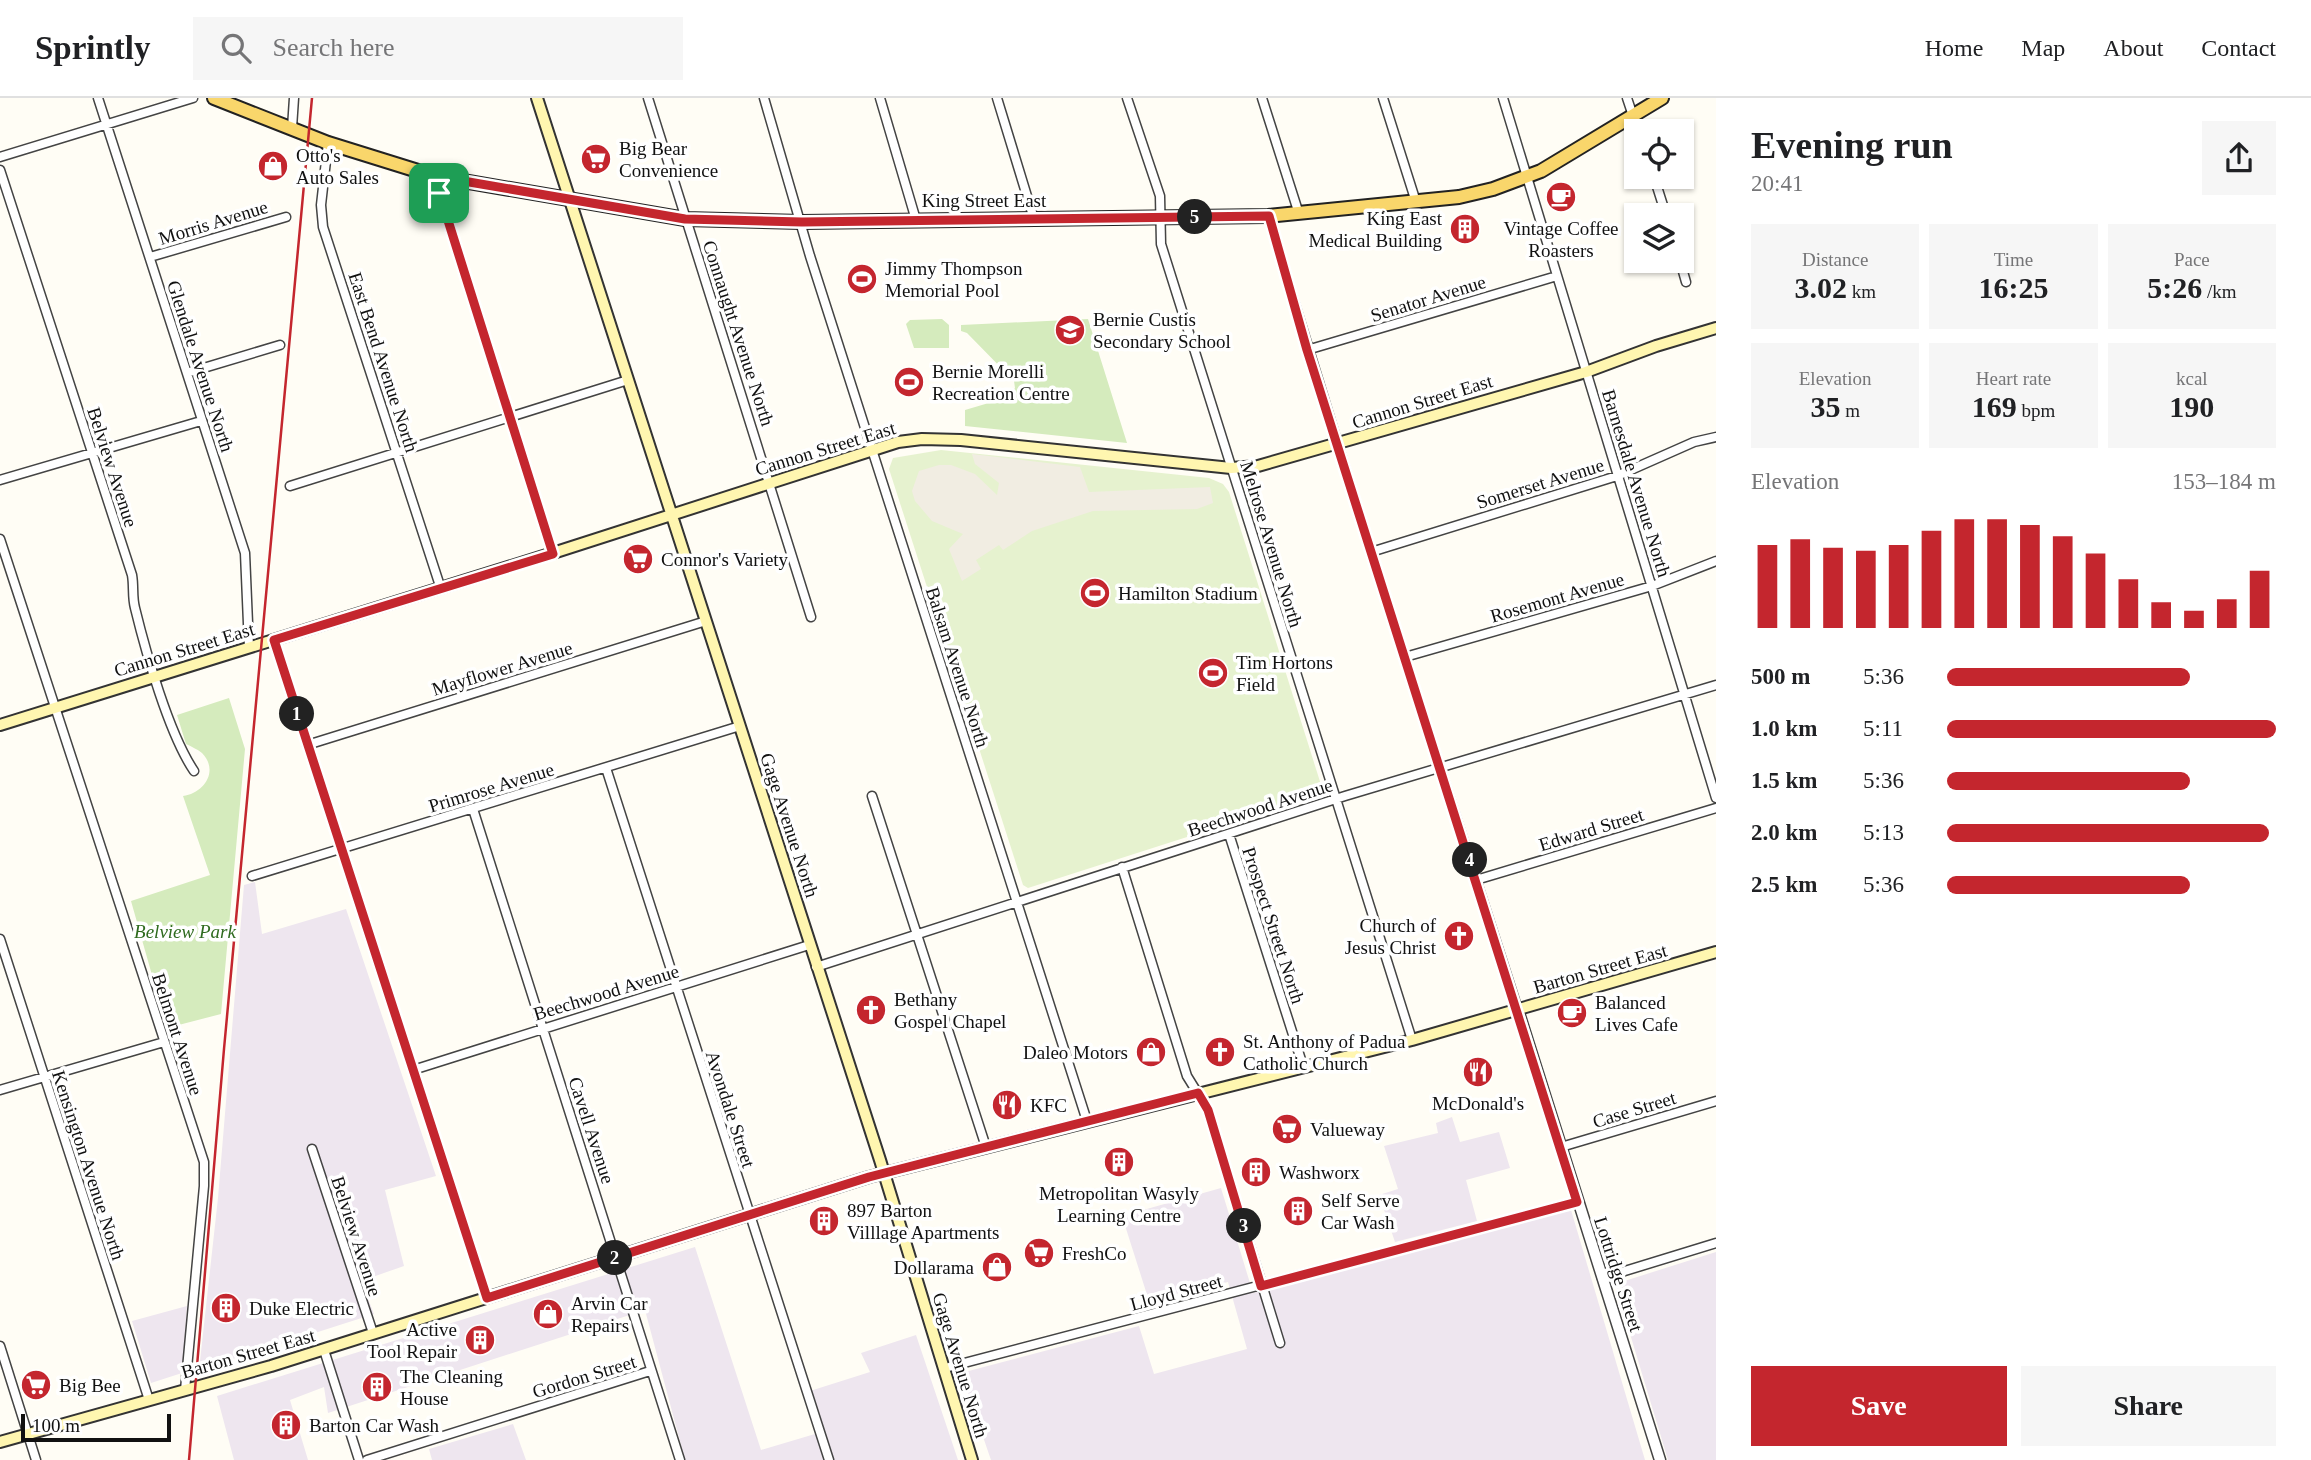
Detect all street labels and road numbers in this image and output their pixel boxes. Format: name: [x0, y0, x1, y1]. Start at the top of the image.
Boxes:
street label: King Street East: [922, 190, 1047, 211]
street label: Morris Avenue: [156, 196, 270, 249]
street label: Connaught Avenue North: [699, 238, 779, 429]
street label: East Bend Avenue North: [344, 269, 423, 455]
street label: Senator Avenue: [1368, 271, 1488, 326]
street label: Glendale Avenue North: [163, 278, 238, 455]
street label: Cannon Street East: [1349, 370, 1496, 433]
street label: Barnesdale Avenue North: [1598, 387, 1675, 580]
street label: Belview Avenue: [83, 405, 142, 530]
street label: Cannon Street East: [752, 417, 899, 480]
street label: Somerset Avenue: [1474, 454, 1606, 513]
street label: Melrose Avenue North: [1236, 458, 1307, 630]
street label: Rosemont Avenue: [1488, 568, 1627, 627]
street label: Balsam Avenue North: [922, 584, 994, 750]
street label: Cannon Street East: [111, 618, 258, 681]
street label: Mayflower Avenue: [429, 637, 575, 700]
street label: Gage Avenue North: [756, 750, 823, 900]
street label: Primrose Avenue: [426, 758, 556, 817]
street label: Beechwood Avenue: [1185, 774, 1335, 841]
street label: Edward Street: [1536, 803, 1647, 855]
street label: Prospect Street North: [1238, 844, 1309, 1007]
street label: Barton Street East: [1531, 939, 1670, 998]
street label: Beechwood Avenue: [531, 960, 681, 1025]
street label: Belmont Avenue: [148, 971, 207, 1098]
street label: Avondale Street: [702, 1048, 760, 1171]
street label: Kensington Avenue North: [48, 1068, 129, 1263]
street label: Cavell Avenue: [564, 1074, 619, 1186]
street label: Case Street: [1590, 1087, 1679, 1132]
street label: Belview Avenue: [327, 1174, 386, 1299]
street label: Lottridge Street: [1590, 1214, 1647, 1335]
street label: Lloyd Street: [1128, 1270, 1225, 1315]
street label: Gage Avenue North: [928, 1290, 993, 1441]
street label: Barton Street East: [179, 1324, 318, 1383]
street label: Gordon Street: [530, 1351, 639, 1402]

